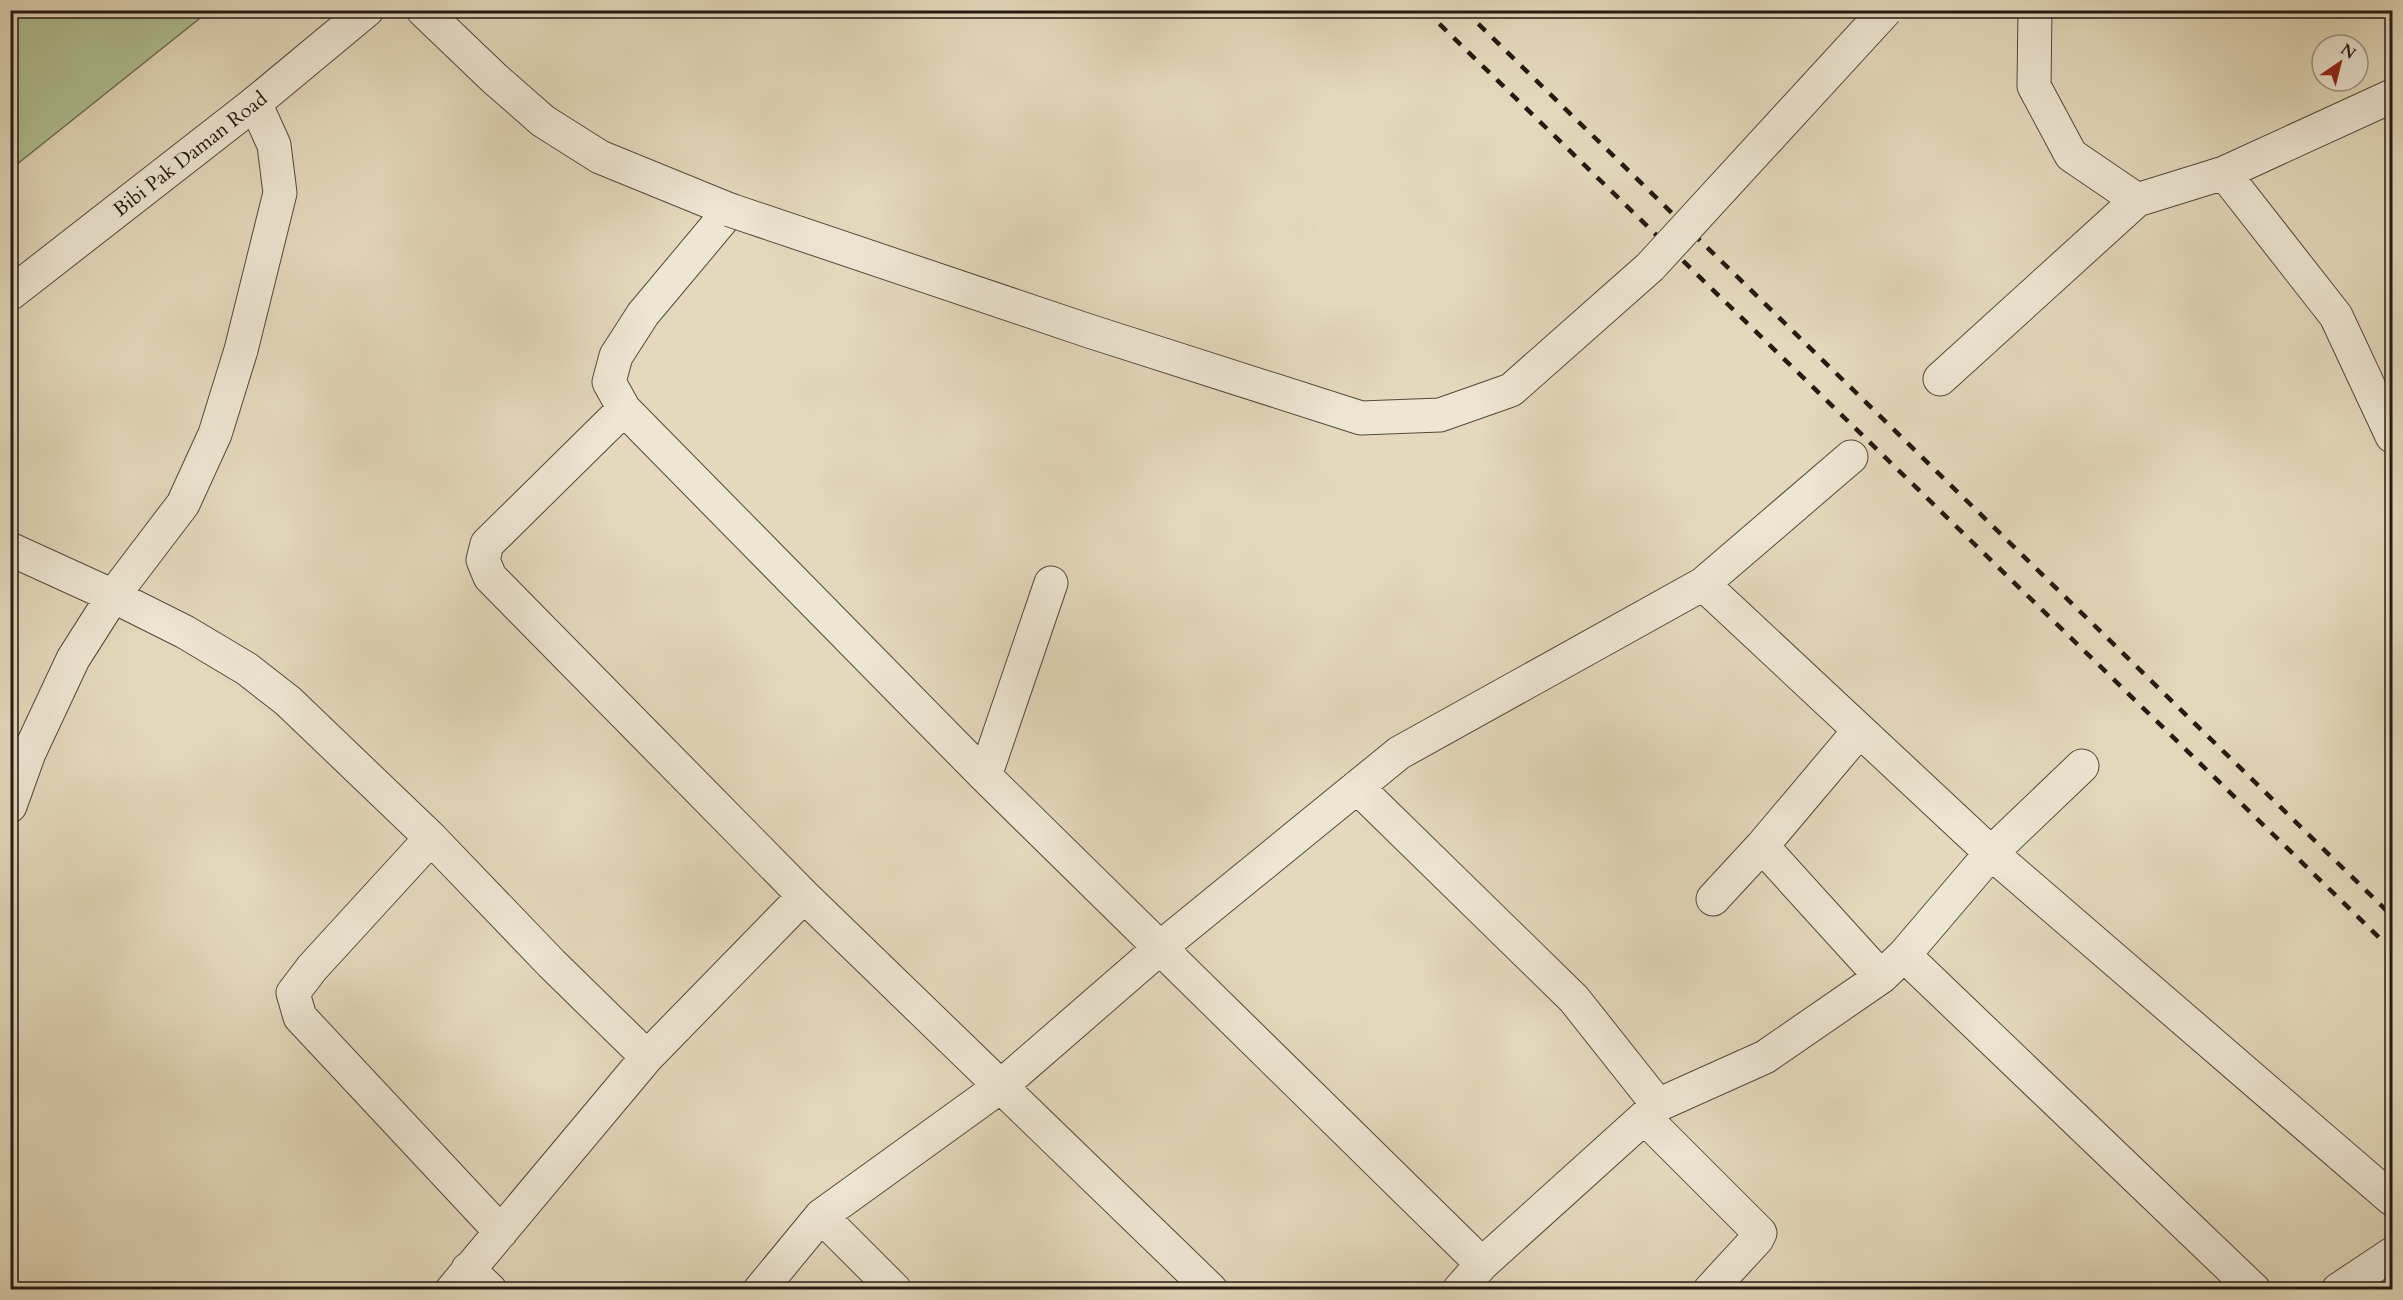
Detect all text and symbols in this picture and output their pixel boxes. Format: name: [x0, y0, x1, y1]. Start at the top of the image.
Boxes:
north arrow: [2310, 33, 2370, 93]
text: N: [2336, 39, 2360, 65]
street label: Bibi Pak Daman Road: [107, 85, 273, 223]

